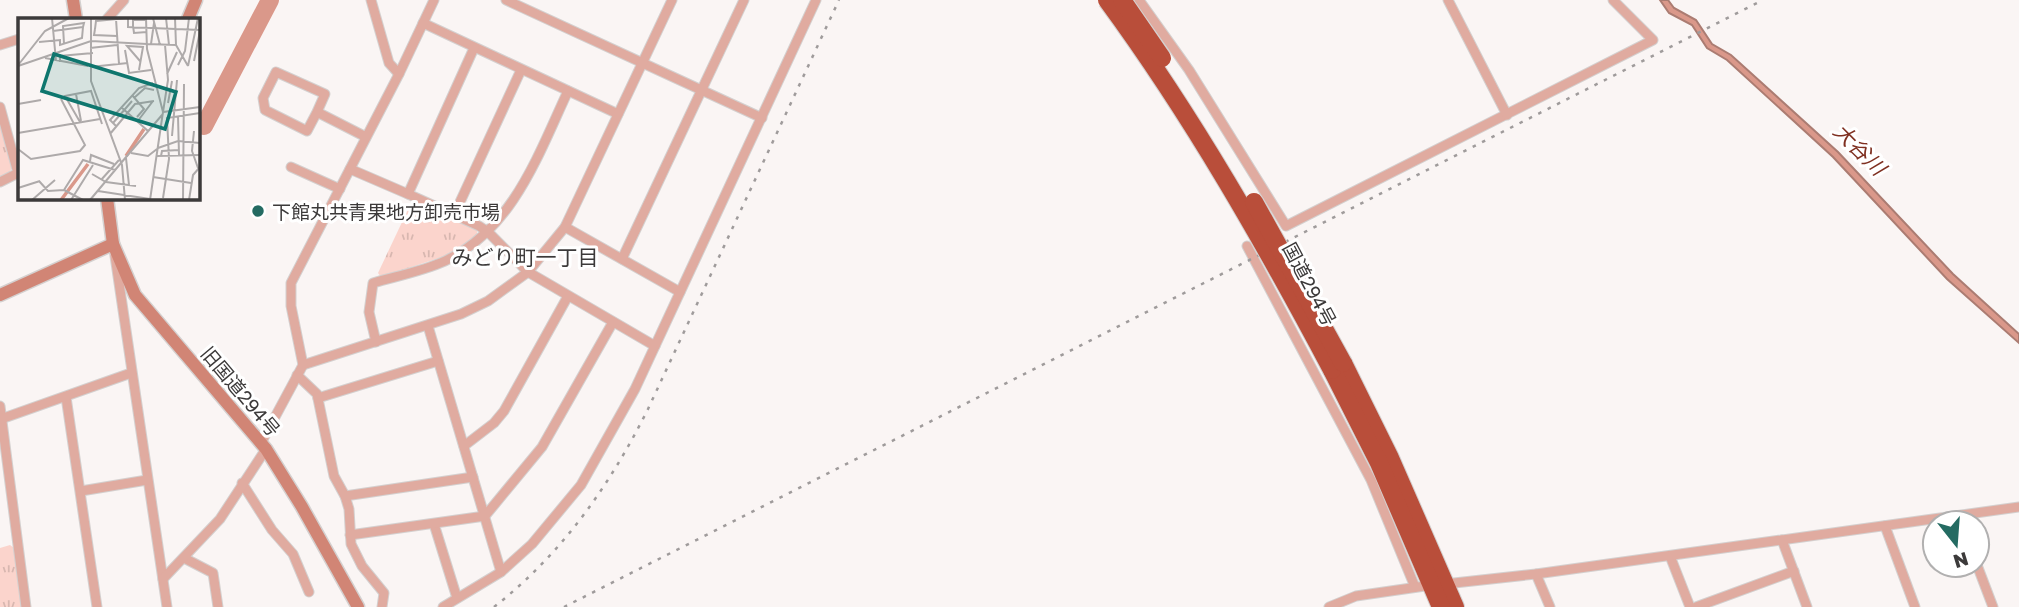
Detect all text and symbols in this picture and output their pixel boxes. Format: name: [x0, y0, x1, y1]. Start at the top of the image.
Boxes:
inset map: [18, 18, 200, 200]
water label: 大谷川: [1829, 118, 1893, 182]
place label: 下館丸共青果地方卸売市場: [272, 200, 500, 223]
marker: 下館丸共青果地方卸売市場: [250, 203, 266, 219]
street label: 国道294号: [1278, 238, 1342, 330]
district label: みどり町一丁目: [452, 244, 599, 270]
street label: 旧国道294号: [197, 341, 285, 441]
north arrow: [1921, 509, 1991, 579]
text: N: [1951, 548, 1971, 574]

